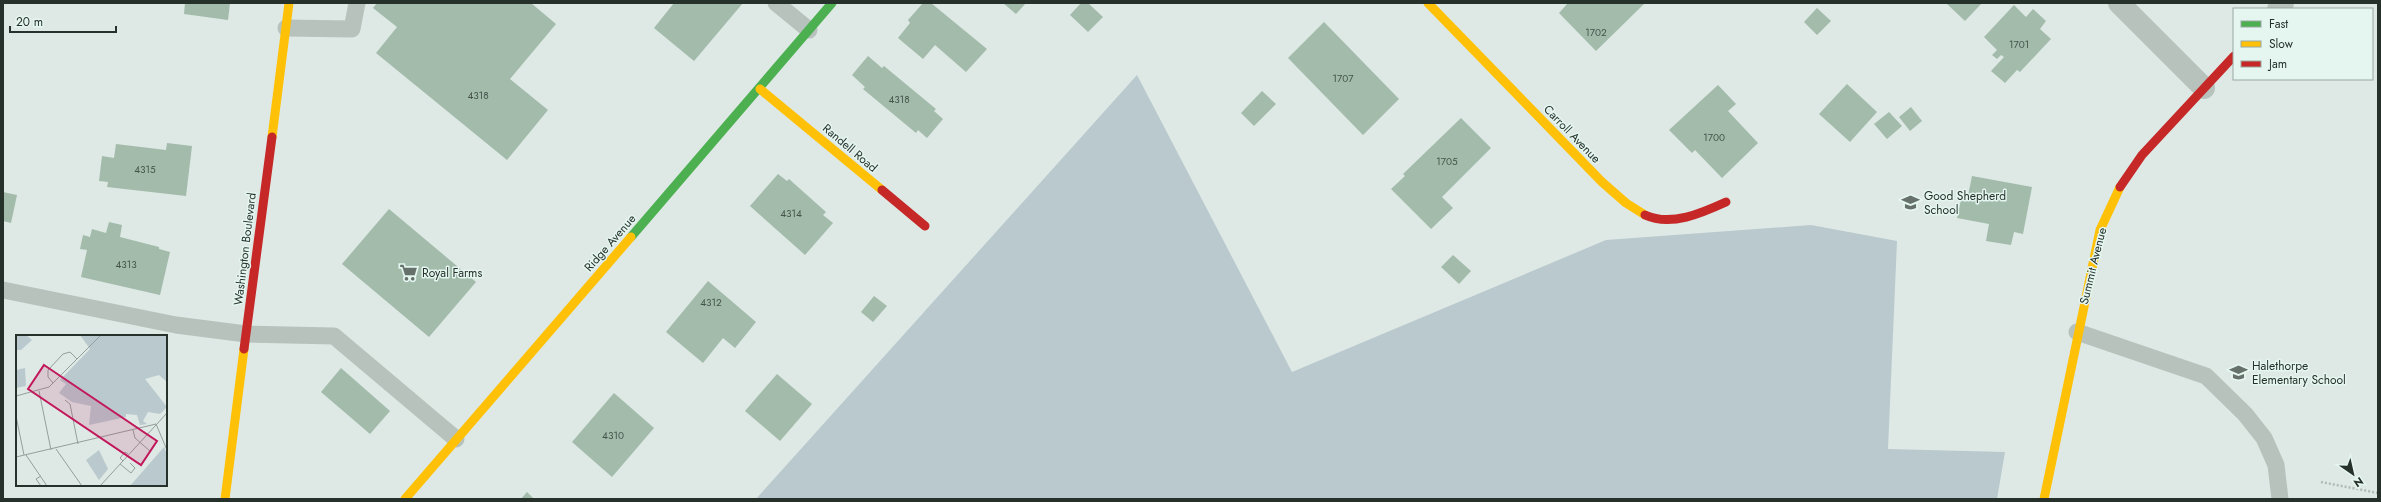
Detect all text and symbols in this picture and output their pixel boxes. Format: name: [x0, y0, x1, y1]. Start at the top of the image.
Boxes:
scale bar: [10, 8, 116, 34]
legend: [2233, 8, 2373, 80]
text: 20 m: [16, 13, 43, 31]
text: Fast: [2269, 15, 2288, 33]
house number: 1702: [1585, 25, 1607, 40]
text: Slow: [2269, 35, 2294, 53]
house number: 1701: [2009, 37, 2029, 52]
text: Jam: [2267, 55, 2287, 73]
house number: 1707: [1333, 71, 1354, 86]
house number: 4318: [467, 88, 489, 103]
house number: 4318: [888, 92, 910, 107]
street label: Carroll Avenue: [1539, 101, 1605, 167]
street label: Randell Road: [819, 120, 881, 176]
house number: 1700: [1703, 130, 1725, 145]
house number: 1705: [1436, 154, 1458, 169]
house number: 4315: [134, 162, 156, 177]
place label: Good Shepherd School: [1924, 187, 2006, 219]
street label: Washington Boulevard: [229, 192, 261, 306]
school or university icon: Good Shepherd School: [1901, 193, 1921, 213]
house number: 4314: [780, 206, 802, 221]
street label: Ridge Avenue: [580, 210, 640, 276]
street label: Summit Avenue: [2075, 226, 2111, 306]
house number: 4313: [115, 257, 137, 272]
supermarket icon: Royal Farms: [399, 263, 419, 283]
place label: Royal Farms: [422, 264, 482, 282]
house number: 4312: [700, 295, 722, 310]
inset map: [16, 335, 167, 486]
place label: Halethorpe Elementary School: [2252, 357, 2346, 389]
school or university icon: Halethorpe Elementary School: [2229, 363, 2249, 383]
house number: 4310: [602, 428, 624, 443]
north arrow: [2333, 454, 2373, 494]
text: N: [2350, 473, 2367, 491]

